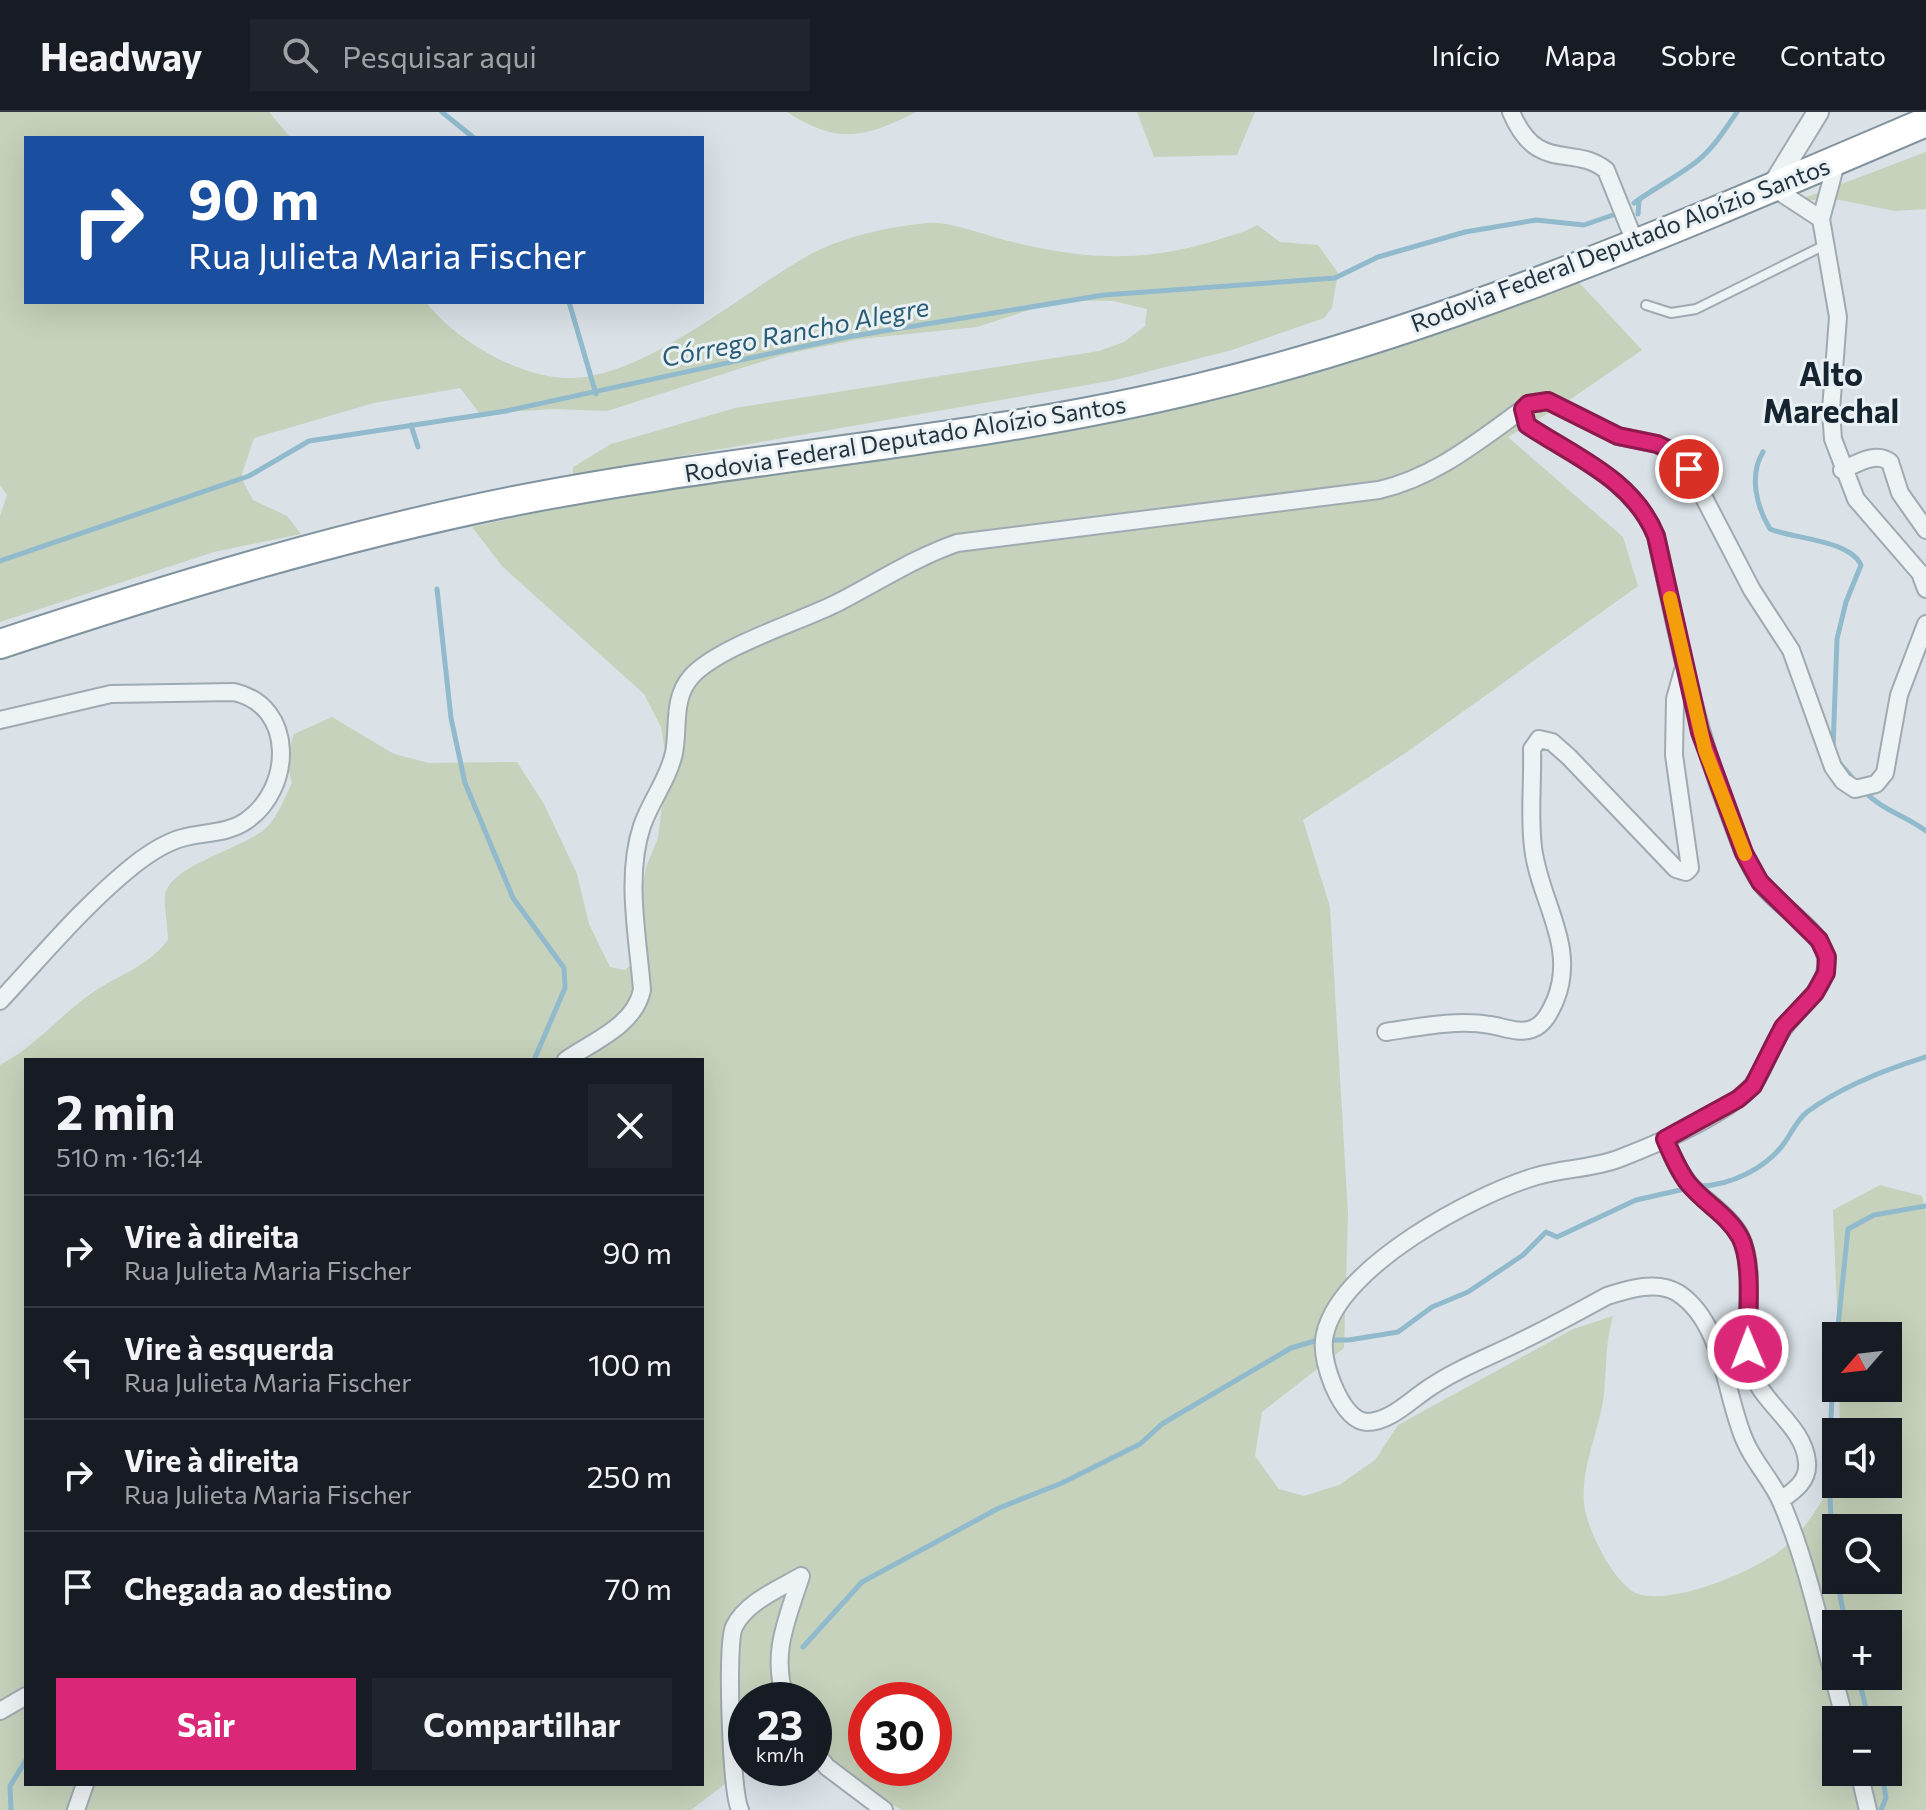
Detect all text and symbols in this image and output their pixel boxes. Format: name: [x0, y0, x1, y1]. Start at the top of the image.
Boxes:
search box: [250, 19, 810, 91]
text: Headway: [40, 32, 202, 79]
icon: search: [278, 33, 322, 77]
text: Pesquisar aqui: [342, 37, 537, 74]
text: Início: [1431, 38, 1500, 72]
text: Mapa: [1544, 38, 1617, 72]
text: Sobre: [1661, 38, 1736, 72]
text: Contato: [1780, 38, 1886, 72]
street label: Rodovia Federal Deputado Aloízio Santos: [1406, 150, 1834, 338]
text: 90 m: [188, 163, 319, 232]
icon: right: [56, 168, 160, 272]
text: Rua Julieta Maria Fischer: [188, 232, 586, 276]
water label: Córrego Rancho Alegre: [659, 290, 932, 372]
district label: Alto Marechal: [1763, 353, 1899, 430]
street label: Rodovia Federal Deputado Aloízio Santos: [682, 389, 1128, 487]
pin: [1655, 435, 1723, 503]
icon: arrive: [1667, 447, 1711, 491]
text: 2 min: [56, 1081, 176, 1140]
button: close: [588, 1084, 672, 1168]
text: 510 m · 16:14: [56, 1141, 203, 1172]
text: Vire à direita: [124, 1217, 299, 1254]
icon: right: [56, 1229, 100, 1273]
text: 90 m: [602, 1233, 672, 1270]
text: Rua Julieta Maria Fischer: [124, 1254, 412, 1285]
position arrow: [1706, 1307, 1790, 1391]
north arrow: [1822, 1322, 1902, 1402]
map controls: [1822, 1322, 1902, 1786]
text: Vire à esquerda: [124, 1329, 334, 1366]
icon: left: [56, 1341, 100, 1385]
text: 100 m: [588, 1345, 672, 1382]
text: Rua Julieta Maria Fischer: [124, 1366, 412, 1397]
button: sound: [1822, 1418, 1902, 1498]
text: Vire à direita: [124, 1441, 299, 1478]
icon: right: [56, 1453, 100, 1497]
text: 250 m: [587, 1457, 672, 1494]
text: Rua Julieta Maria Fischer: [124, 1478, 412, 1509]
button: search: [1822, 1514, 1902, 1594]
icon: arrive: [56, 1565, 100, 1609]
text: Chegada ao destino: [124, 1569, 392, 1606]
text: 70 m: [605, 1569, 672, 1606]
button: +: [1822, 1610, 1902, 1690]
button: Sair: [56, 1678, 356, 1770]
button: Compartilhar: [372, 1678, 672, 1770]
speed limit sign: 30: [848, 1682, 952, 1786]
text: 23: [757, 1699, 803, 1748]
button: −: [1822, 1706, 1902, 1786]
text: km/h: [756, 1742, 804, 1766]

